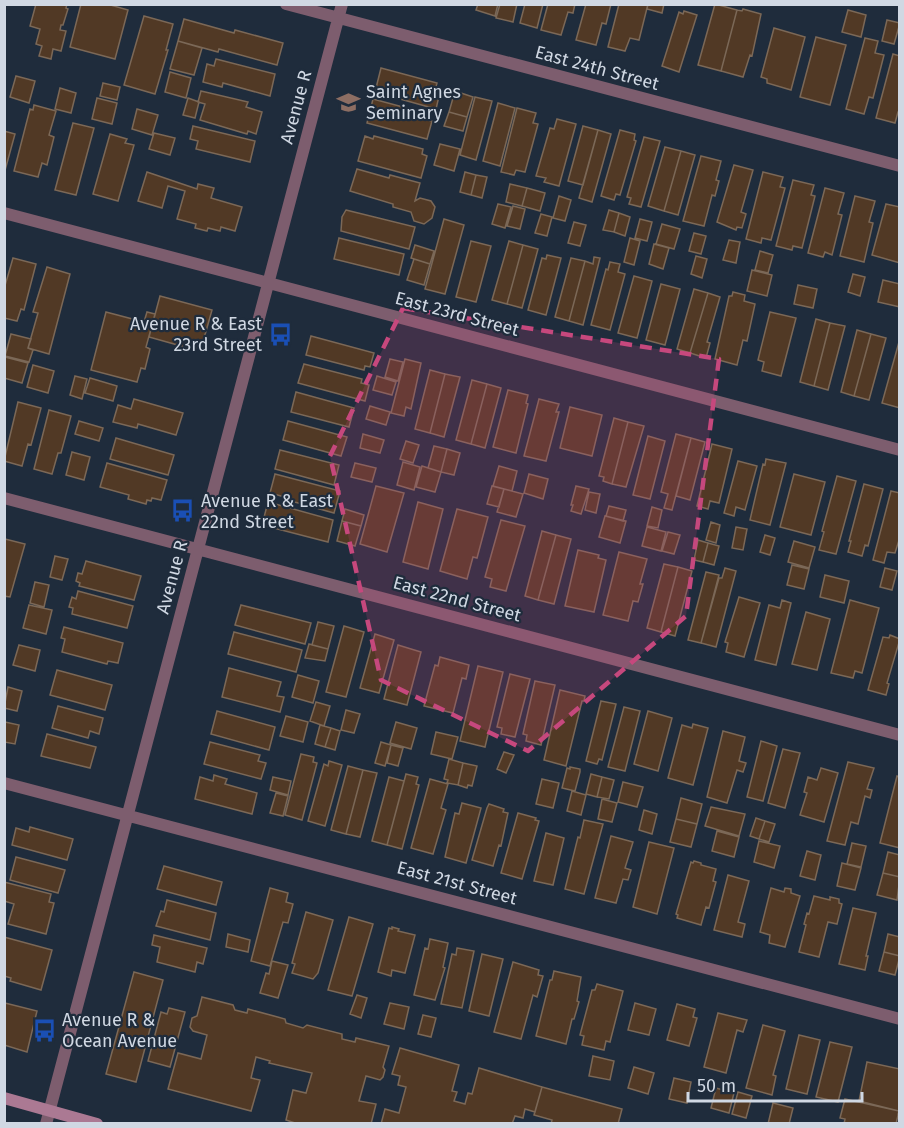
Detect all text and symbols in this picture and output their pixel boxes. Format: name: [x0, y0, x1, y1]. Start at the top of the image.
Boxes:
street label: East 24th Street: [533, 41, 662, 95]
street label: Avenue R: [276, 68, 316, 146]
place label: Saint Agnes Seminary: [366, 81, 461, 124]
school or university icon: Saint Agnes Seminary: [335, 89, 361, 115]
street label: East 23rd Street: [393, 287, 522, 341]
place label: Avenue R & East 23rd Street: [130, 313, 263, 356]
bus stop icon: Avenue R & East 23rd Street: [267, 321, 293, 347]
place label: Avenue R & East 22nd Street: [201, 490, 333, 533]
bus stop icon: Avenue R & East 22nd Street: [170, 498, 196, 524]
street label: Avenue R: [152, 538, 192, 616]
street label: East 22nd Street: [391, 571, 524, 627]
street label: East 21st Street: [395, 856, 520, 910]
place label: Avenue R & Ocean Avenue: [62, 1009, 177, 1052]
bus stop icon: Avenue R & Ocean Avenue: [31, 1017, 57, 1043]
scale bar: [688, 1065, 862, 1103]
text: 50 m: [697, 1075, 736, 1097]

